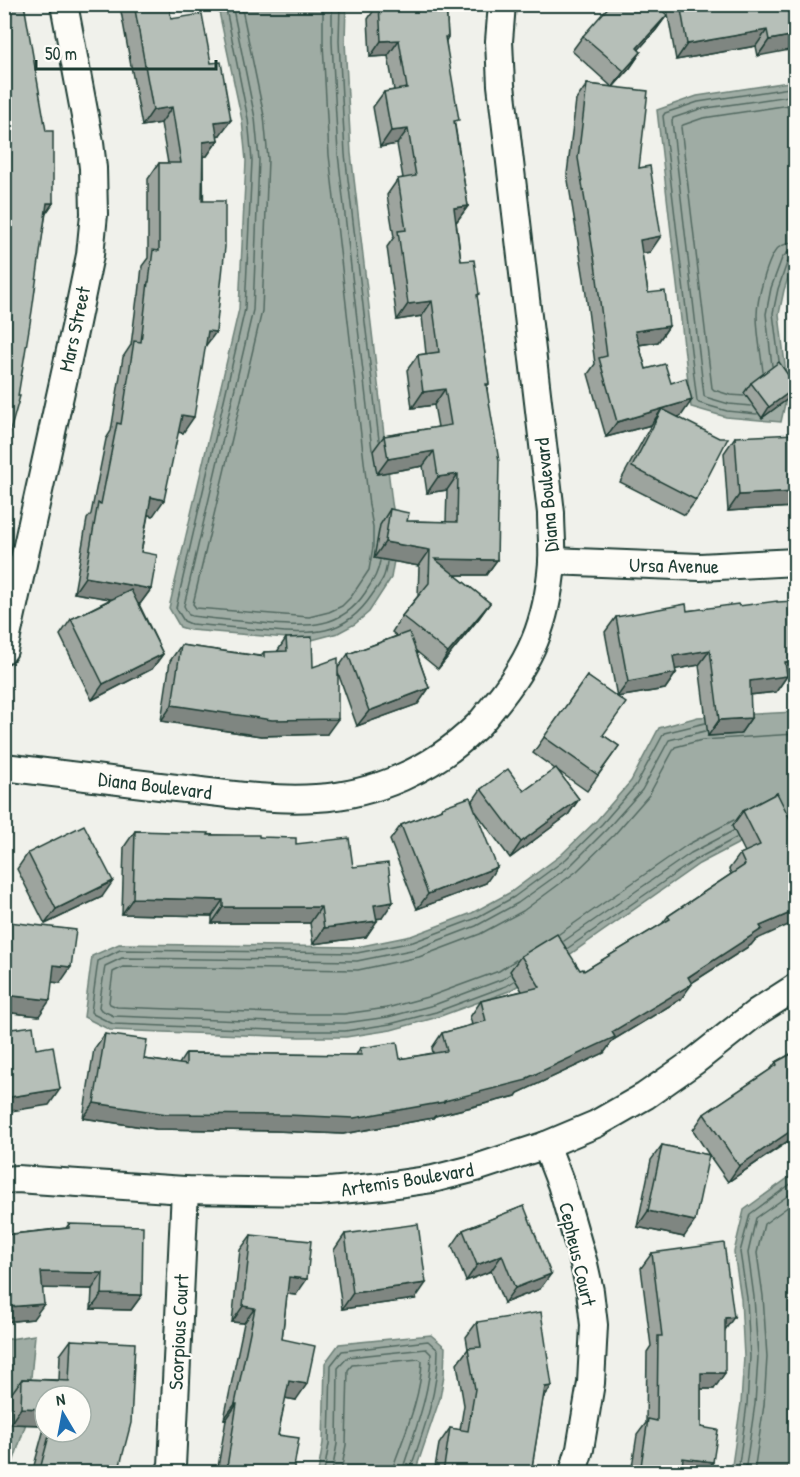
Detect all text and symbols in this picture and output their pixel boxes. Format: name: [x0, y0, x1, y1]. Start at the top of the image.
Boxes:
scale bar: [36, 33, 216, 71]
text: 50 m: [45, 41, 77, 66]
street label: Mars Street: [52, 283, 96, 374]
street label: Diana Boulevard: [528, 437, 564, 553]
street label: Ursa Avenue: [629, 551, 719, 579]
street label: Diana Boulevard: [97, 765, 213, 805]
street label: Artemis Boulevard: [339, 1155, 475, 1203]
street label: Cepheus Court: [553, 1199, 603, 1310]
street label: Scorpious Court: [161, 1272, 195, 1390]
north arrow: [33, 1384, 93, 1444]
text: N: [54, 1388, 67, 1411]

